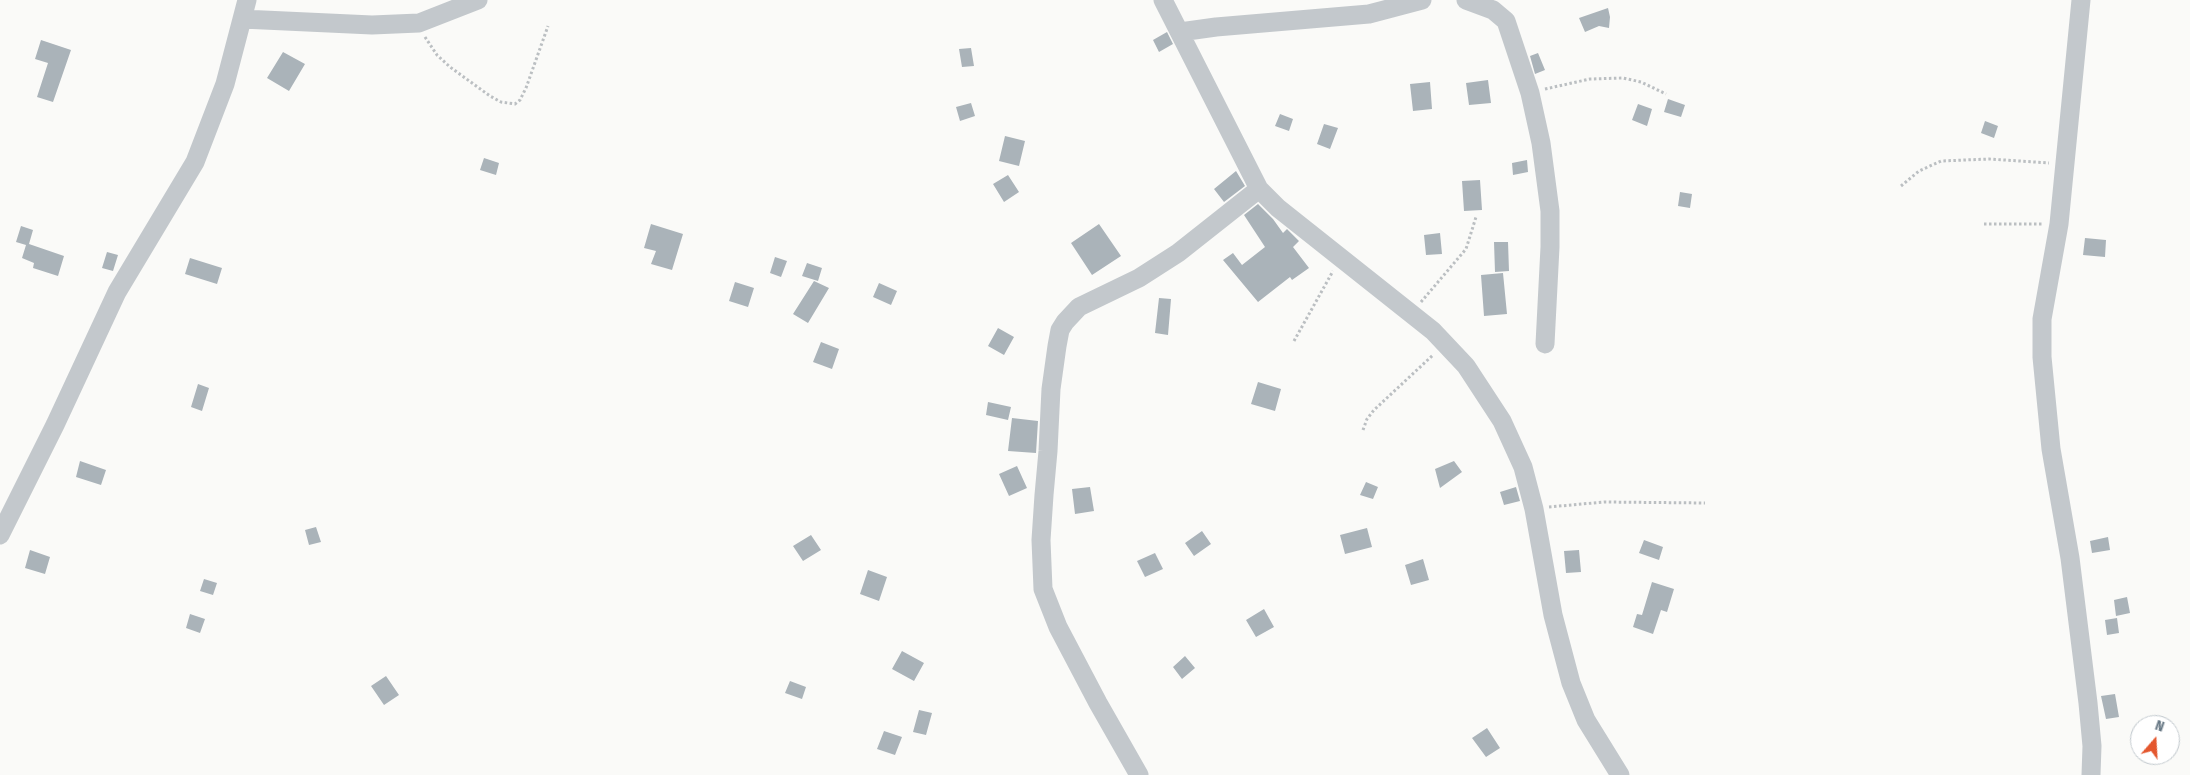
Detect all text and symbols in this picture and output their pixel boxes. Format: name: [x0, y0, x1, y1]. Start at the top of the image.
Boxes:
north arrow: [2130, 715, 2180, 765]
text: N: [2153, 717, 2166, 736]

